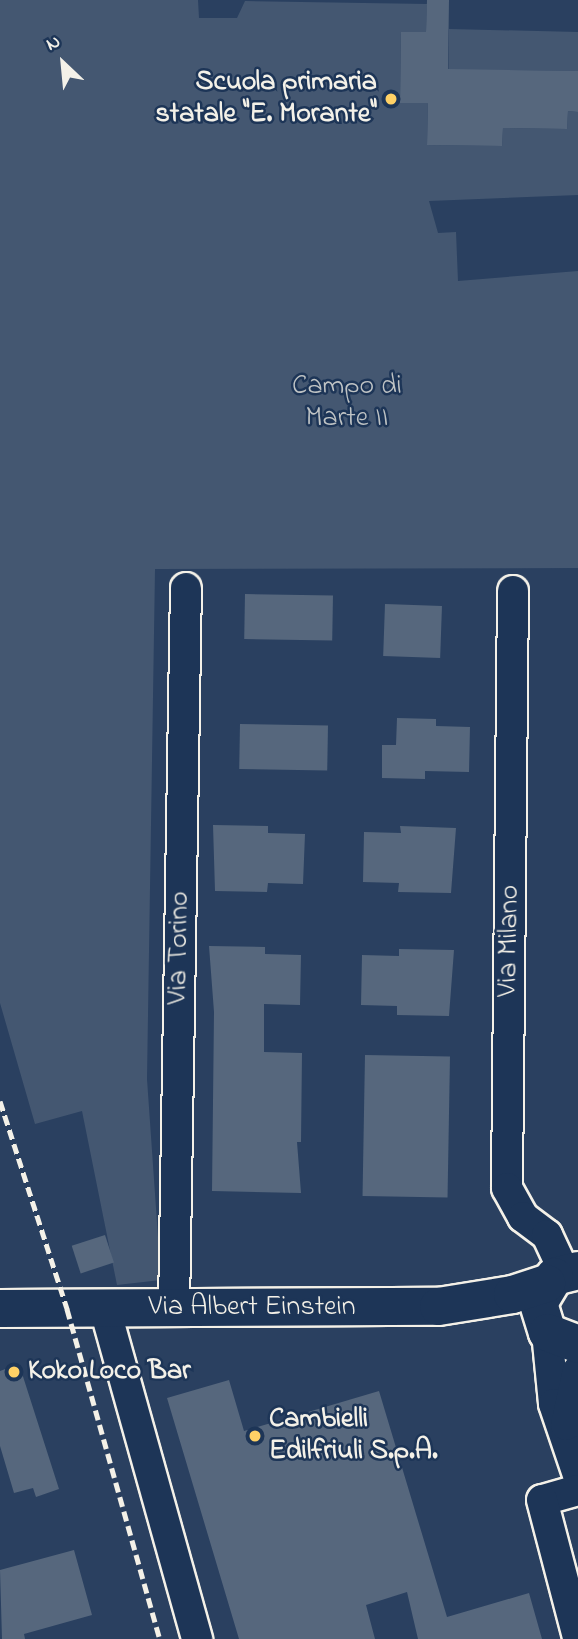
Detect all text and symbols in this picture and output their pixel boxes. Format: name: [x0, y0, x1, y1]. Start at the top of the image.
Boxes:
north arrow: [28, 28, 98, 98]
text: N: [42, 29, 65, 59]
place label: Scuola primaria statale "E. Morante": [155, 66, 377, 132]
marker: Scuola primaria statale "E. Morante": [383, 91, 399, 107]
park label: Campo di Marte II: [292, 370, 402, 436]
street label: Via Milano: [492, 885, 528, 997]
street label: Via Torino: [162, 891, 198, 1005]
street label: Via Albert Einstein: [149, 1291, 355, 1325]
place label: Koko Loco Bar: [28, 1355, 191, 1389]
marker: Koko Loco Bar: [6, 1364, 22, 1380]
place label: Cambielli Edilfriuli S.p.A.: [269, 1403, 438, 1469]
marker: Cambielli Edilfriuli S.p.A.: [247, 1428, 263, 1444]

